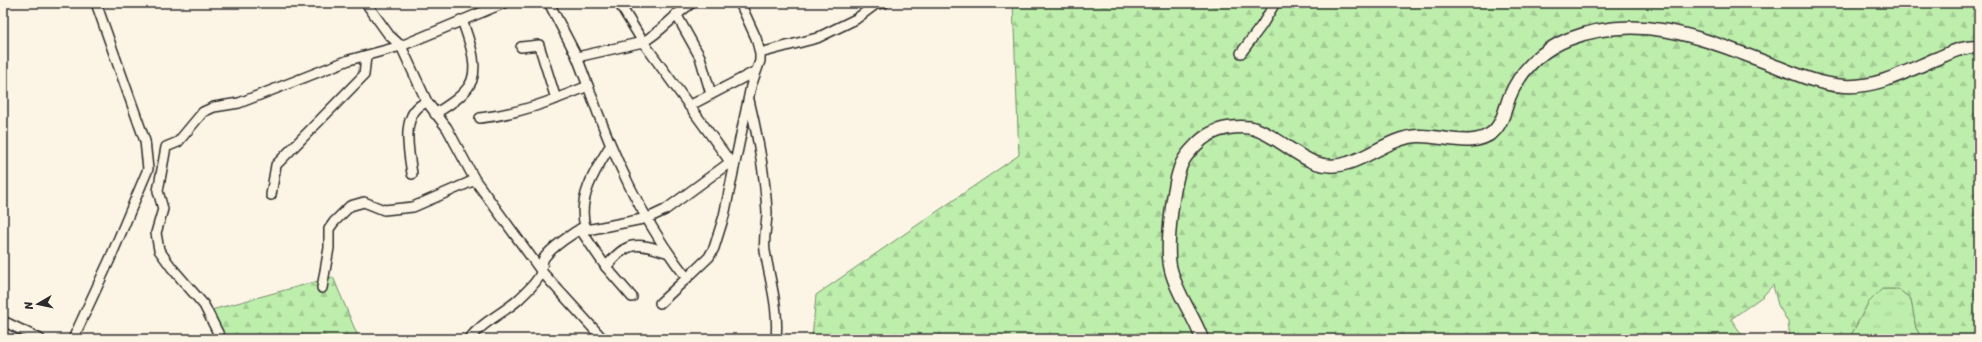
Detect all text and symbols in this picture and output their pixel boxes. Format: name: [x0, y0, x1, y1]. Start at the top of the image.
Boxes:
north arrow: [18, 284, 58, 324]
text: N: [19, 300, 39, 312]

